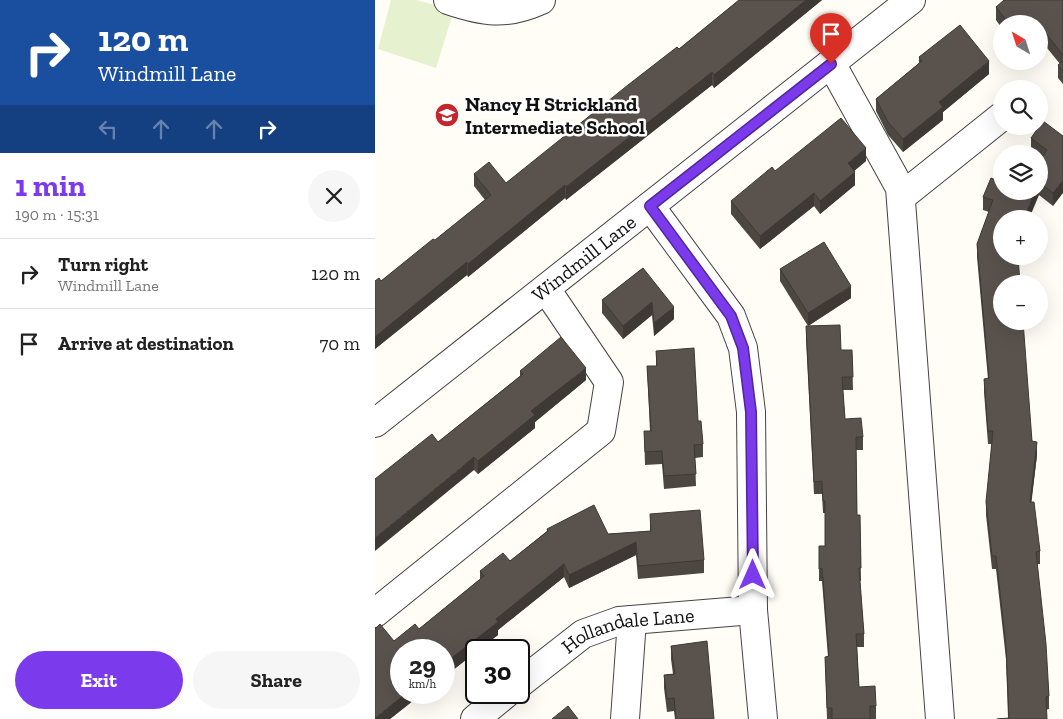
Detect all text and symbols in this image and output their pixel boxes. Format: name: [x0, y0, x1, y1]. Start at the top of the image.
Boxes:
pin: [810, 13, 852, 64]
north arrow: [993, 15, 1047, 70]
map controls: [993, 15, 1048, 330]
text: 120 m: [98, 18, 188, 60]
icon: right: [15, 20, 80, 85]
icon: arrive: [817, 20, 845, 48]
text: Windmill Lane: [98, 60, 236, 87]
button: search: [993, 80, 1048, 135]
place label: Nancy H Strickland Intermediate School: [465, 92, 645, 139]
school or university icon: Nancy H Strickland Intermediate School: [434, 102, 460, 128]
icon: left: [94, 115, 122, 143]
icon: ahead: [147, 115, 175, 143]
icon: ahead: [200, 115, 228, 143]
icon: right: [253, 115, 281, 143]
button: layers: [993, 145, 1048, 200]
text: 1 min: [15, 168, 86, 204]
button: close: [308, 170, 360, 222]
text: 190 m · 15:31: [15, 205, 99, 224]
street label: Windmill Lane: [527, 210, 641, 307]
button: +: [993, 210, 1048, 265]
text: Turn right: [58, 253, 148, 276]
icon: right: [15, 260, 43, 288]
text: 120 m: [311, 262, 360, 285]
button: −: [993, 275, 1048, 330]
text: Windmill Lane: [58, 276, 159, 295]
icon: arrive: [15, 330, 43, 358]
text: Arrive at destination: [58, 332, 234, 355]
text: 70 m: [319, 332, 360, 355]
position arrow: [726, 548, 778, 600]
street label: Hollandale Lane: [556, 603, 695, 658]
speed limit sign: 30: [465, 639, 530, 704]
text: 29: [409, 650, 436, 680]
button: Exit: [15, 651, 183, 709]
button: Share: [193, 651, 360, 709]
text: km/h: [409, 677, 436, 691]

